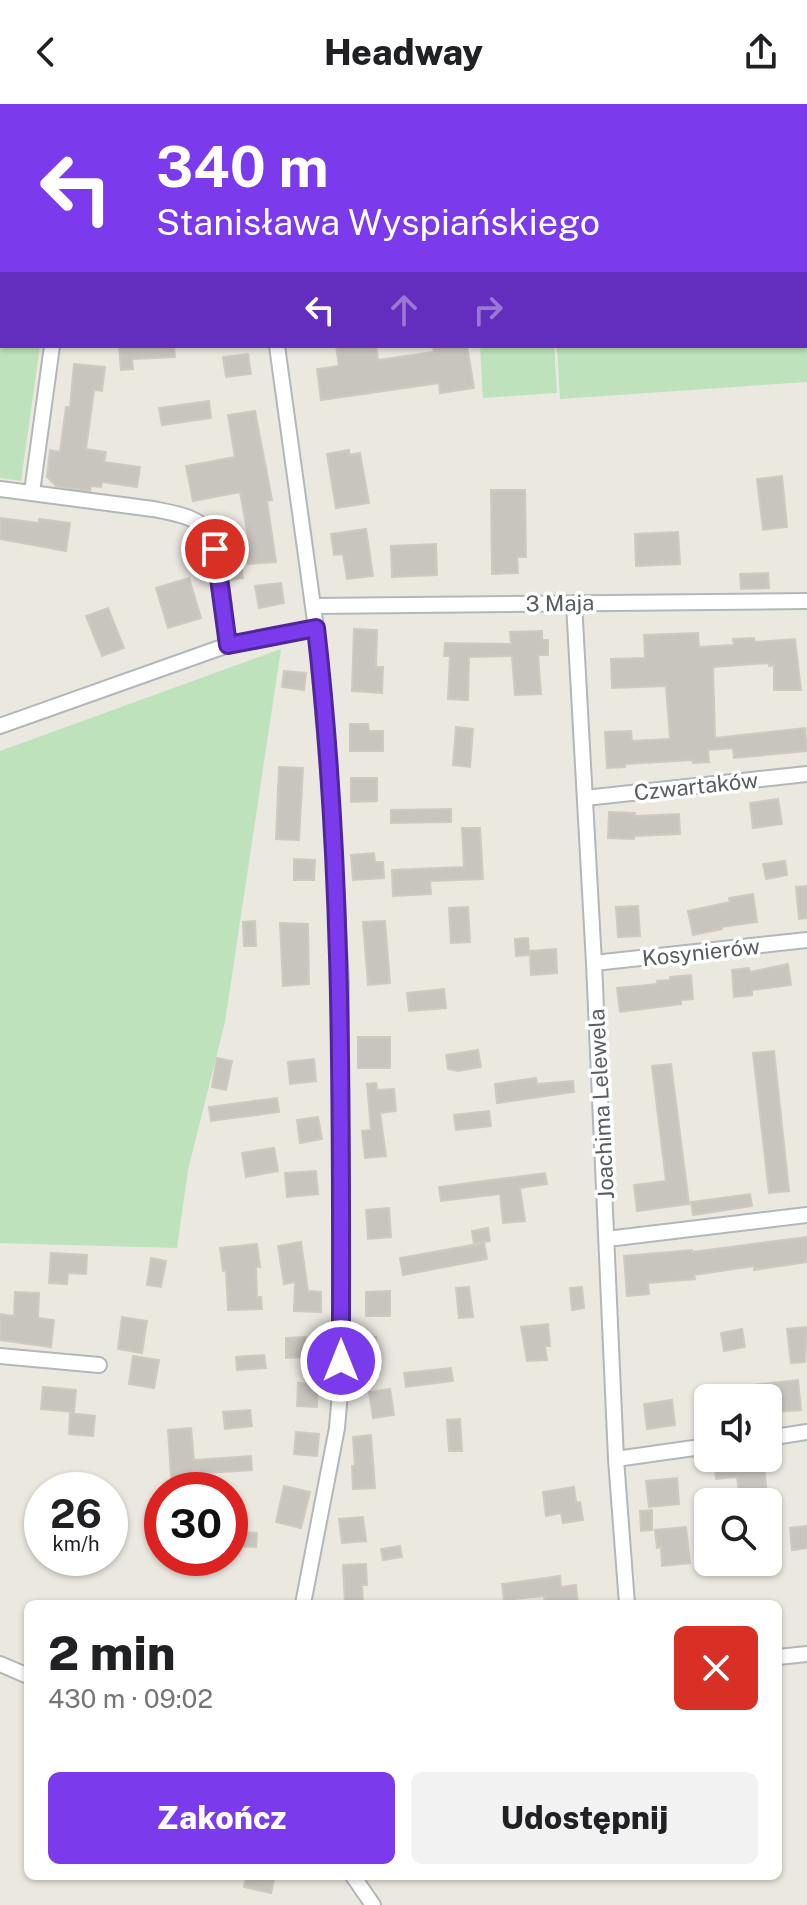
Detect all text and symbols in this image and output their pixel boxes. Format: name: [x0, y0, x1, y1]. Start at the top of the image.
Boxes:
icon: back: [24, 30, 68, 74]
icon: share: [739, 30, 783, 74]
text: Headway: [324, 31, 483, 73]
text: 340 m: [156, 134, 329, 200]
icon: left: [24, 136, 128, 240]
text: Stanisława Wyspiańskiego: [156, 201, 600, 243]
icon: left: [298, 288, 342, 332]
icon: ahead: [382, 288, 426, 332]
icon: right: [466, 288, 510, 332]
pin: [181, 515, 249, 583]
icon: arrive: [193, 527, 237, 571]
street label: 3 Maja: [525, 589, 595, 617]
street label: Czwartaków: [633, 767, 759, 805]
street label: Kosynierów: [641, 933, 761, 971]
street label: Joachima Lelewela: [583, 1008, 619, 1200]
position arrow: [299, 1319, 383, 1403]
map controls: [694, 1384, 782, 1576]
button: sound: [694, 1384, 782, 1472]
speed limit sign: 30: [144, 1472, 248, 1576]
button: search: [694, 1488, 782, 1576]
text: 26: [50, 1490, 102, 1537]
text: km/h: [52, 1532, 100, 1556]
text: 2 min: [48, 1624, 176, 1681]
button: close: [674, 1626, 758, 1710]
text: 430 m · 09:02: [48, 1683, 213, 1714]
button: Zakończ: [48, 1772, 395, 1864]
button: Udostępnij: [411, 1772, 758, 1864]

